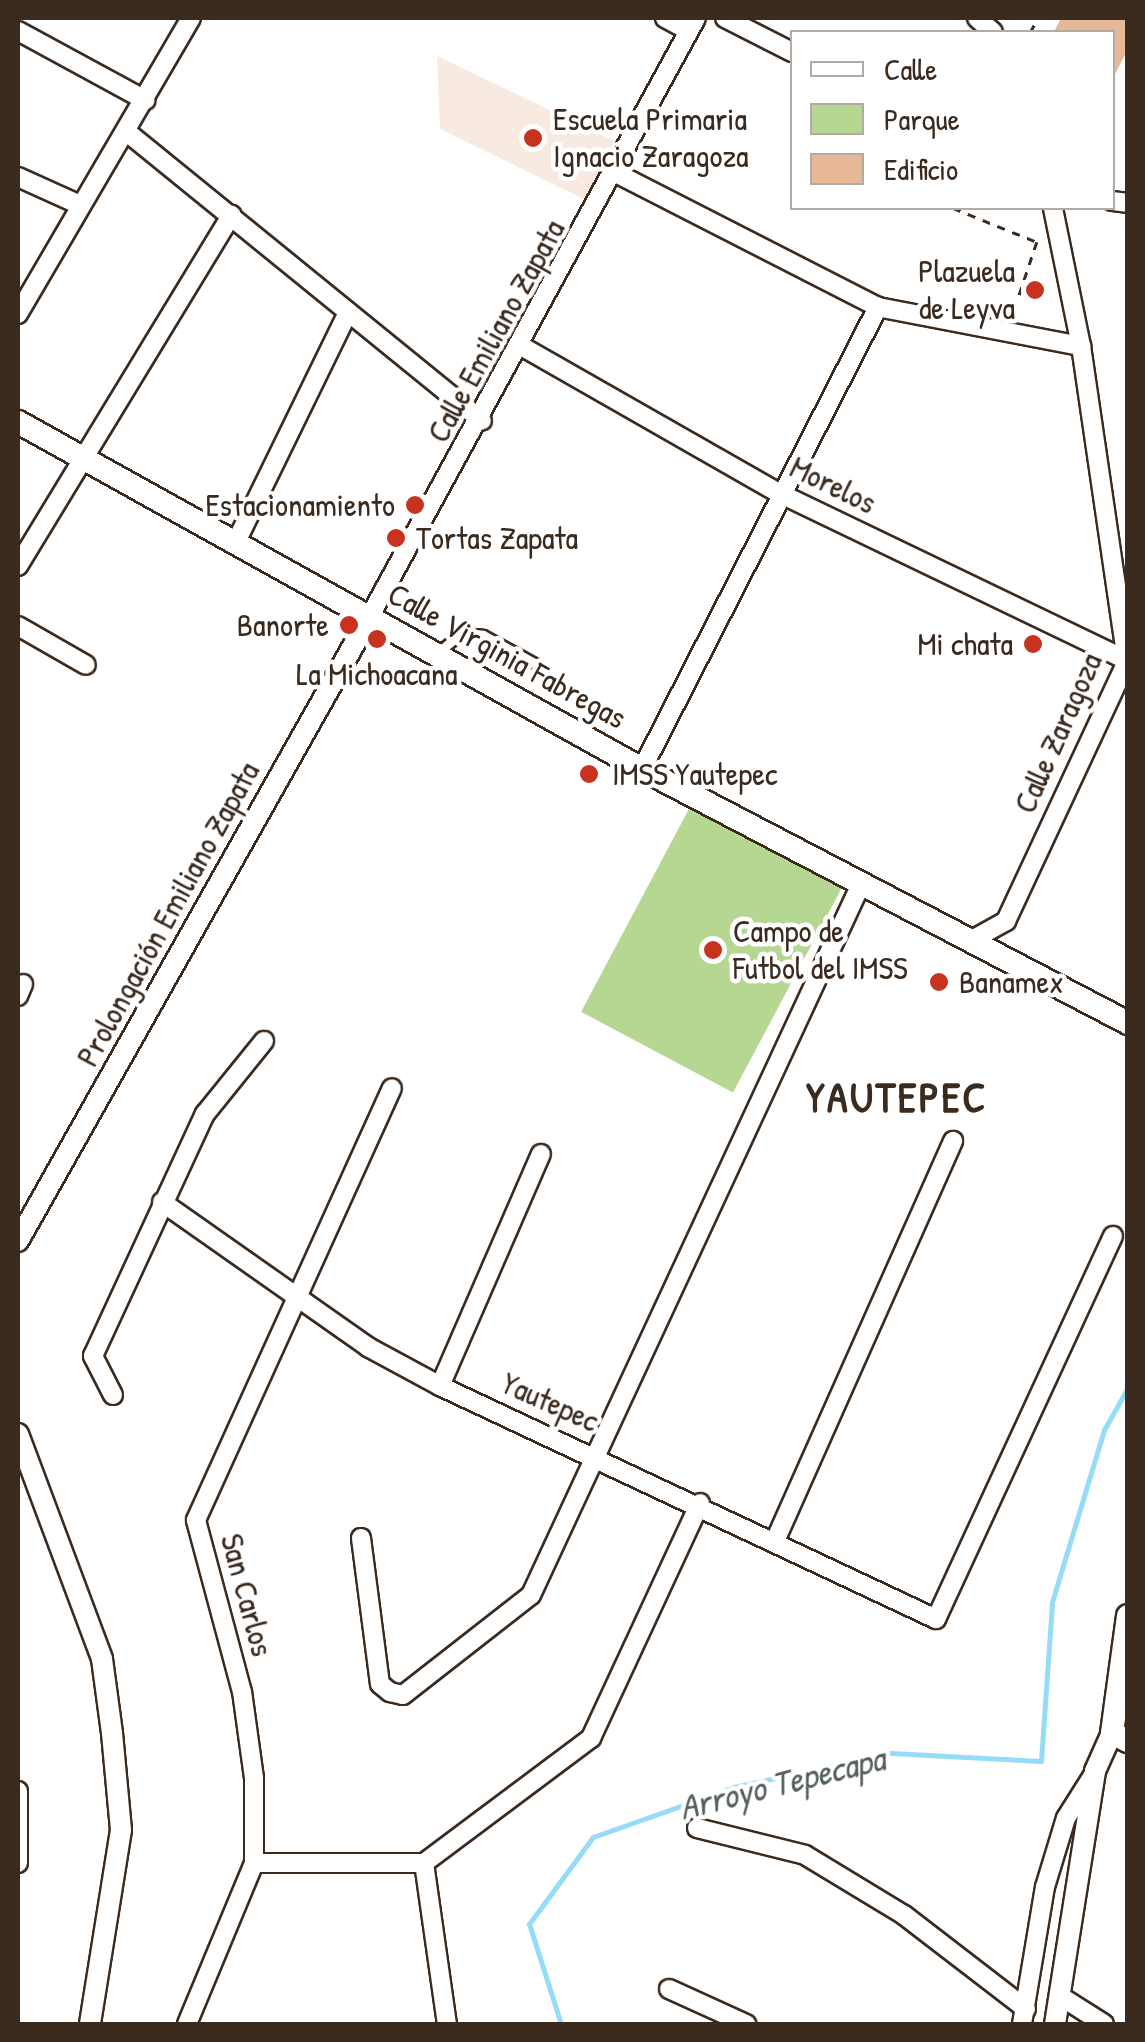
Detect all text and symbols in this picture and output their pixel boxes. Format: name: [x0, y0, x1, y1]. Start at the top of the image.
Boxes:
legend: [790, 30, 1115, 210]
text: Calle: [884, 49, 937, 89]
text: Parque: [884, 99, 960, 139]
place label: Escuela Primaria Ignacio Zaragoza: [553, 101, 749, 176]
marker: Escuela Primaria Ignacio Zaragoza: [522, 127, 544, 149]
text: Edificio: [884, 149, 958, 189]
street label: Calle Emiliano Zapata: [419, 213, 573, 449]
place label: Plazuela de Leyva: [918, 253, 1015, 328]
marker: Plazuela de Leyva: [1024, 279, 1046, 301]
street label: Morelos: [784, 448, 882, 522]
place label: Estacionamiento: [205, 486, 395, 524]
marker: Estacionamiento: [404, 494, 426, 516]
place label: Tortas Zapata: [416, 519, 578, 557]
marker: Tortas Zapata: [385, 527, 407, 549]
street label: Calle Virginia Fabregas: [381, 575, 633, 737]
place label: Banorte: [237, 606, 329, 644]
marker: Banorte: [338, 614, 360, 636]
place label: Mi chata: [917, 625, 1013, 663]
marker: La Michoacana: [366, 628, 388, 650]
marker: Mi chata: [1022, 633, 1044, 655]
street label: Calle Zaragoza: [1006, 647, 1110, 819]
place label: La Michoacana: [296, 655, 458, 693]
street label: Prolongación Emiliano Zapata: [68, 755, 268, 1073]
place label: IMSS Yautepec: [612, 755, 777, 793]
marker: IMSS Yautepec: [576, 761, 602, 787]
place label: Campo de Futbol del IMSS: [733, 913, 908, 988]
marker: Campo de Futbol del IMSS: [702, 939, 724, 961]
place label: Banamex: [959, 963, 1064, 1001]
marker: Banamex: [928, 971, 950, 993]
district label: YAUTEPEC: [806, 1072, 988, 1122]
street label: Yautepec: [496, 1364, 604, 1440]
street label: San Carlos: [212, 1530, 282, 1660]
water label: Arroyo Tepecapa: [675, 1737, 889, 1829]

